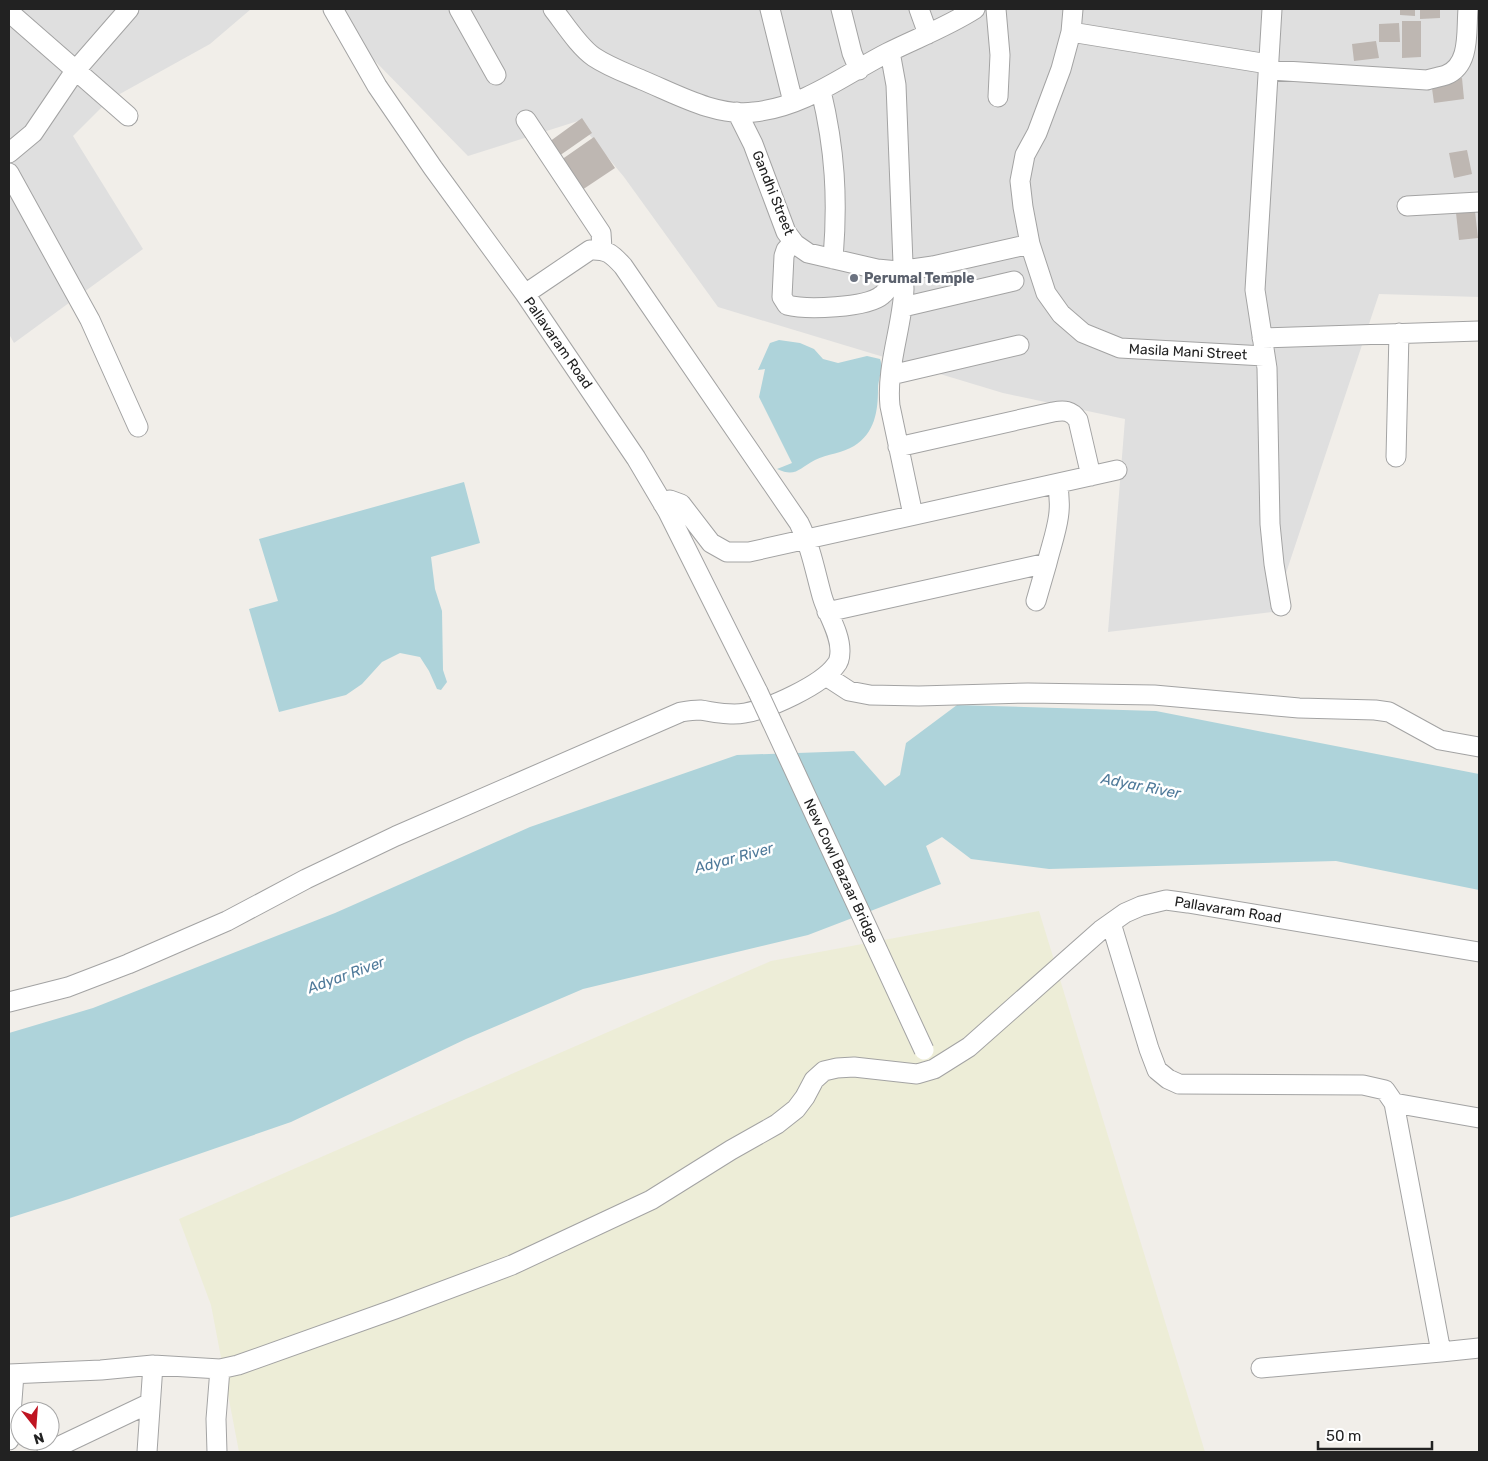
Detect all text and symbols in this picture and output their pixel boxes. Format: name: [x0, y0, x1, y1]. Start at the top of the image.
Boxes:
street label: Gandhi Street: [748, 148, 798, 238]
place label: Perumal Temple: [864, 270, 975, 287]
marker: Perumal Temple: [848, 272, 860, 284]
street label: Pallavaram Road: [520, 294, 596, 392]
street label: Masila Mani Street: [1128, 340, 1248, 364]
water label: Adyar River: [1099, 769, 1184, 803]
street label: New Cowl Bazaar Bridge: [800, 796, 882, 946]
water label: Adyar River: [692, 839, 777, 877]
street label: Pallavaram Road: [1173, 893, 1283, 927]
water label: Adyar River: [304, 952, 388, 998]
north arrow: [10, 1401, 60, 1451]
scale bar: [1318, 1418, 1432, 1450]
text: 50 m: [1326, 1427, 1361, 1445]
text: N: [31, 1428, 46, 1448]

